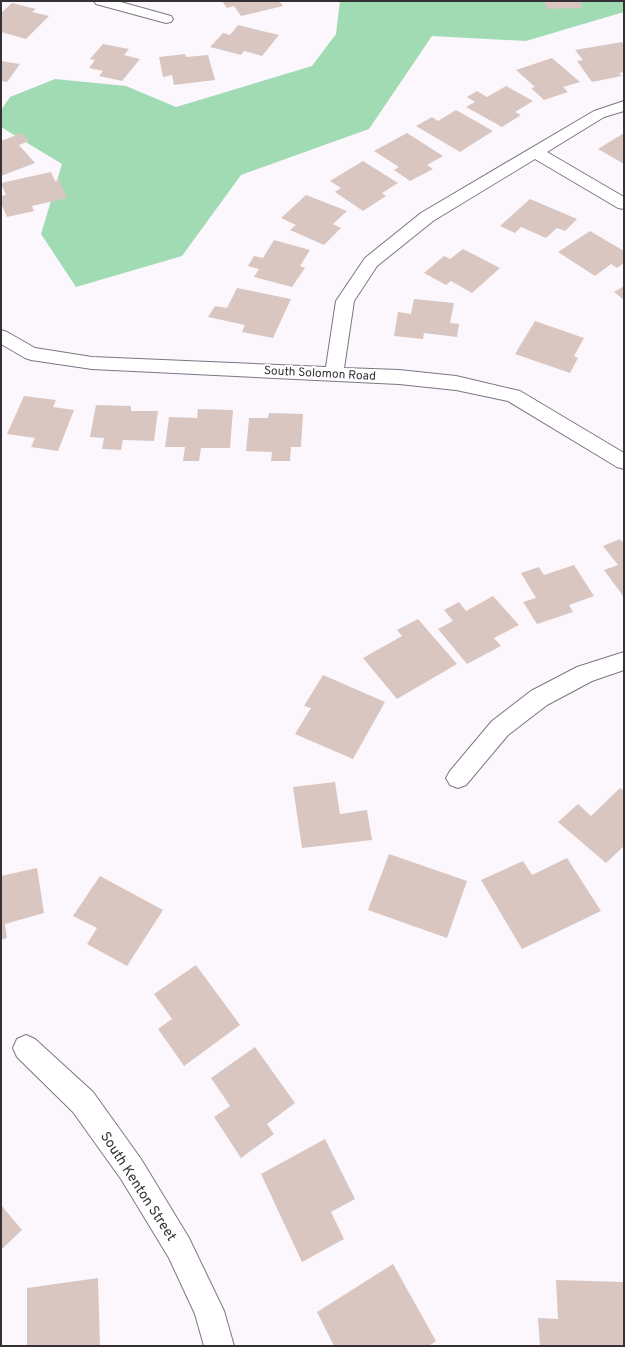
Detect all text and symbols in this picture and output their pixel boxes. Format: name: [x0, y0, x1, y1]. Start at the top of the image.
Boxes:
street label: South Solomon Road: [264, 363, 376, 385]
street label: South Kenton Street: [96, 1129, 179, 1245]

